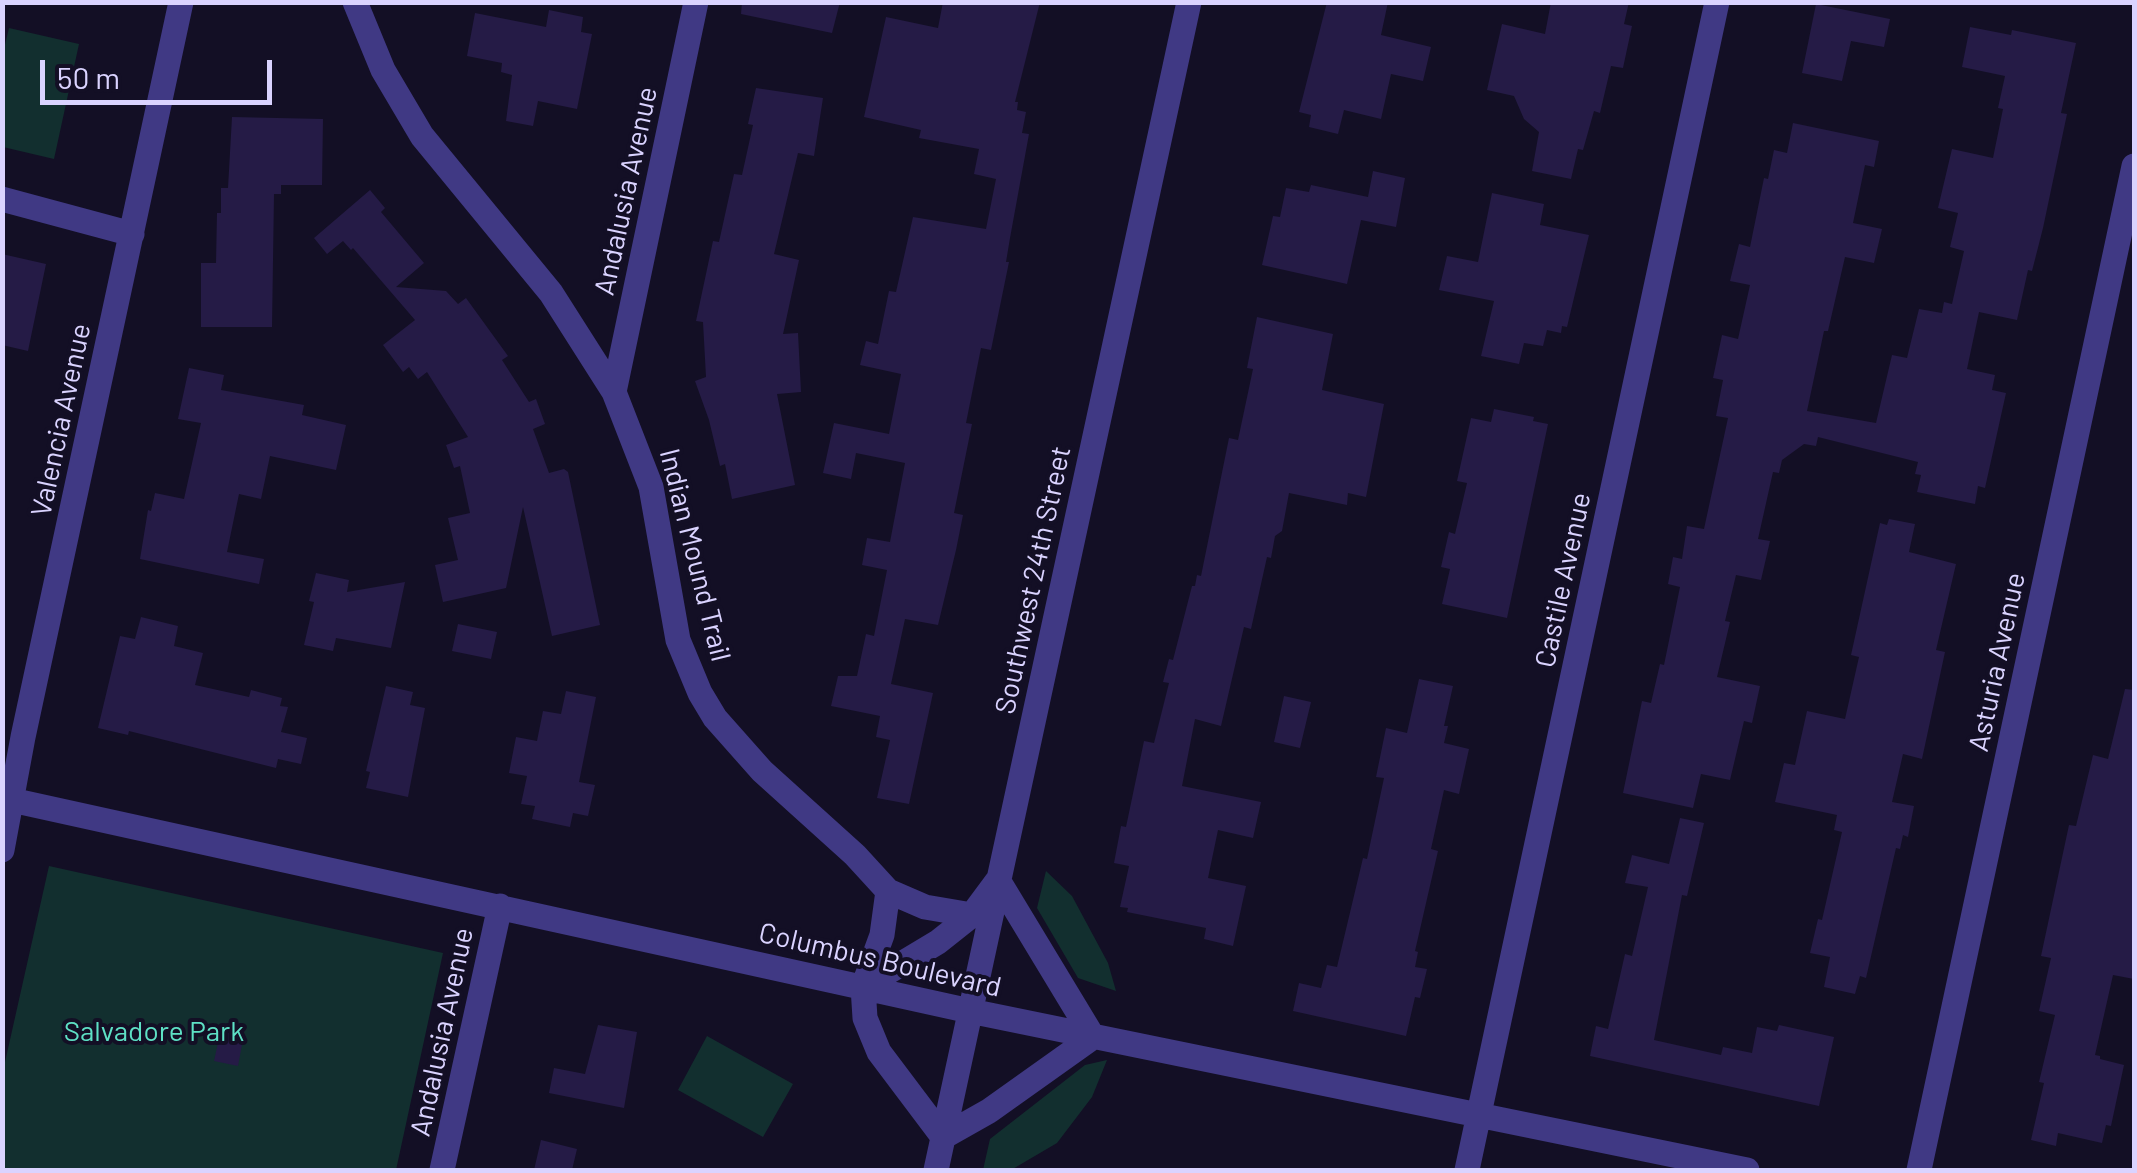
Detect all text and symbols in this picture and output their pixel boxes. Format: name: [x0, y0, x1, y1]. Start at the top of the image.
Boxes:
scale bar: [45, 40, 278, 102]
text: 50 m: [57, 59, 120, 95]
street label: Andalusia Avenue: [587, 84, 665, 298]
street label: Valencia Avenue: [24, 320, 98, 520]
street label: Southwest 24th Street: [988, 443, 1078, 717]
street label: Indian Mound Trail: [652, 445, 738, 665]
street label: Castile Avenue: [1528, 490, 1598, 670]
street label: Asturia Avenue: [1962, 570, 2032, 754]
street label: Columbus Boulevard: [756, 916, 1004, 1004]
street label: Andalusia Avenue: [403, 925, 481, 1139]
park label: Salvadore Park: [64, 1015, 244, 1049]

